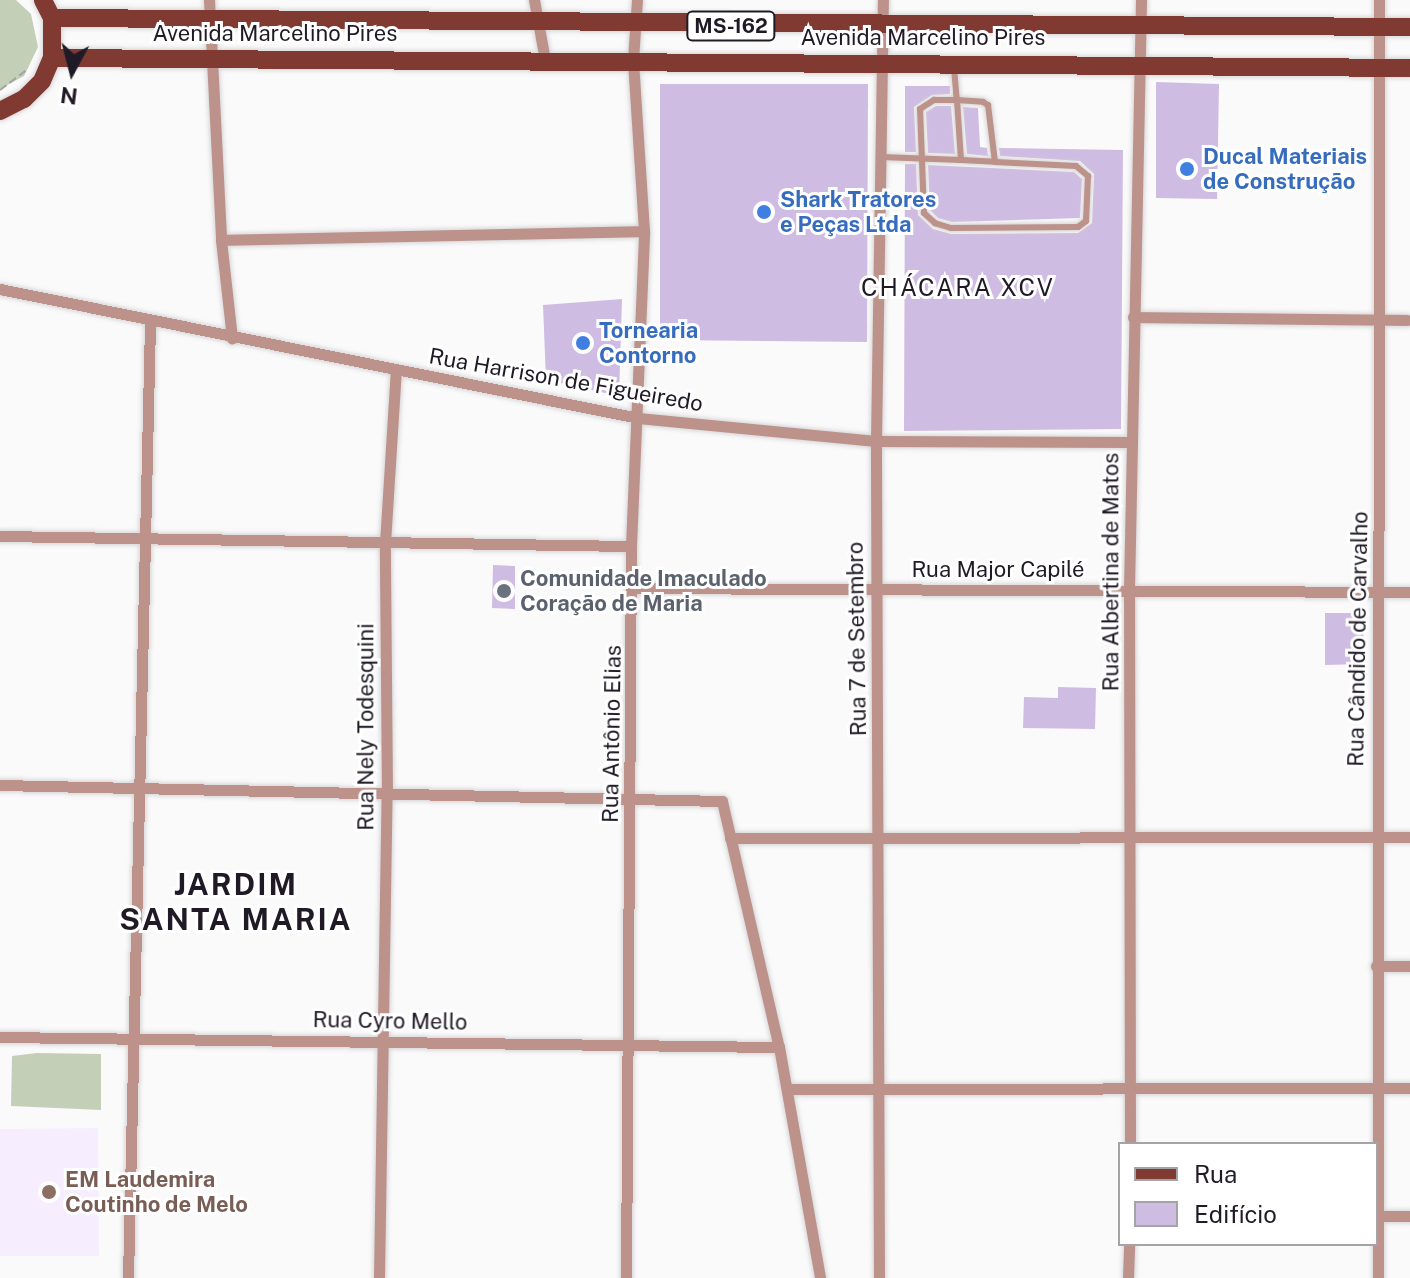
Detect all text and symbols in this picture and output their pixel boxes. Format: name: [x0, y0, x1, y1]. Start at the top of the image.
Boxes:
road number: MS-162: [685, 10, 777, 42]
street label: Avenida Marcelino Pires: [153, 21, 397, 47]
street label: Avenida Marcelino Pires: [801, 25, 1045, 51]
north arrow: [32, 32, 112, 112]
text: N: [59, 82, 79, 110]
place label: Ducal Materiais de Construção: [1203, 143, 1367, 194]
marker: Ducal Materiais de Construção: [1178, 160, 1196, 178]
place label: Shark Tratores e Peças Ltda: [780, 186, 936, 238]
marker: Shark Tratores e Peças Ltda: [755, 203, 773, 221]
district label: CHÁCARA XCV: [861, 274, 1055, 302]
place label: Tornearia Contorno: [599, 317, 698, 368]
marker: Tornearia Contorno: [574, 334, 592, 352]
street label: Rua Harrison de Figueiredo: [427, 343, 705, 417]
street label: Rua Albertina de Matos: [1098, 452, 1124, 692]
street label: Rua Cândido de Carvalho: [1343, 511, 1373, 767]
street label: Rua 7 de Setembro: [842, 541, 872, 737]
street label: Rua Major Capilé: [911, 557, 1085, 583]
place label: Comunidade Imaculado Coração de Maria: [520, 565, 767, 616]
marker: Comunidade Imaculado Coração de Maria: [495, 582, 513, 600]
street label: Rua Nely Todesquini: [353, 623, 379, 831]
street label: Rua Antônio Elias: [597, 645, 627, 823]
district label: JARDIM SANTA MARIA: [119, 866, 353, 936]
street label: Rua Cyro Mello: [312, 1006, 468, 1036]
legend: [1118, 1142, 1378, 1246]
text: Rua: [1194, 1160, 1237, 1188]
place label: EM Laudemira Coutinho de Melo: [65, 1166, 248, 1218]
marker: EM Laudemira Coutinho de Melo: [40, 1183, 58, 1201]
text: Edifício: [1194, 1200, 1277, 1228]

